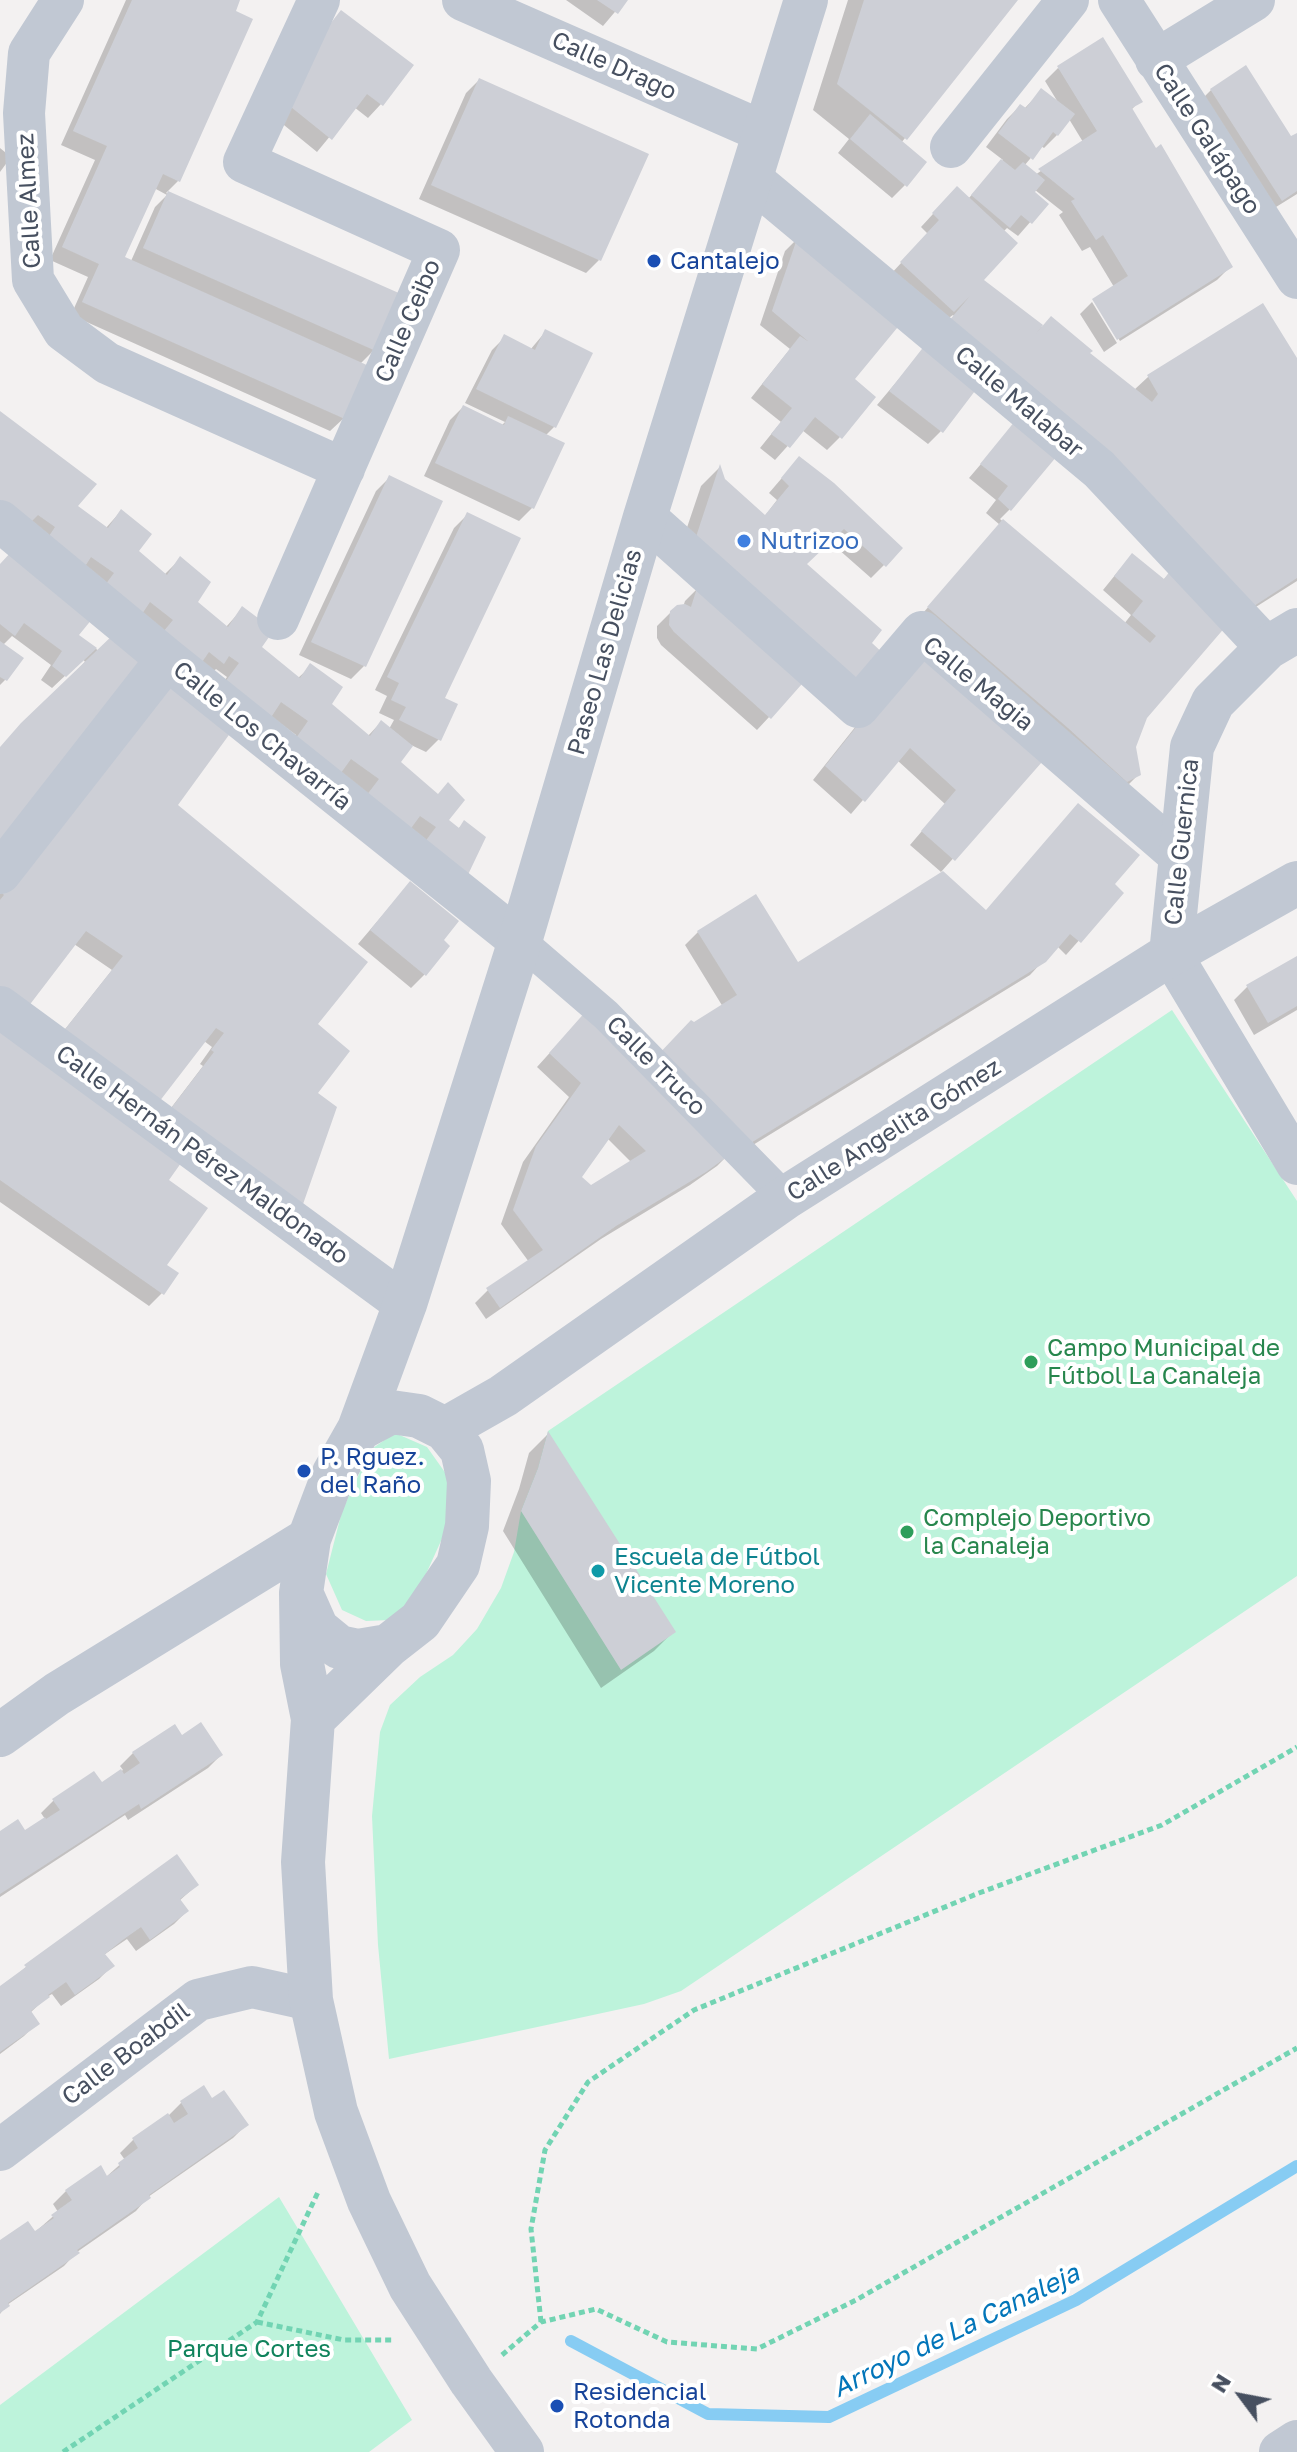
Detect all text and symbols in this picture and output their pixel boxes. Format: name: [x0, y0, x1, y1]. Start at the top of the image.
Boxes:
street label: Calle Drago: [547, 26, 681, 106]
street label: Calle Galápago: [1148, 58, 1266, 220]
street label: Calle Almez: [11, 133, 47, 269]
place label: Cantalejo: [670, 247, 780, 275]
marker: Cantalejo: [645, 252, 663, 270]
street label: Calle Ceibo: [369, 255, 447, 387]
street label: Calle Malabar: [949, 340, 1089, 464]
place label: Nutrizoo: [760, 527, 859, 555]
marker: Nutrizoo: [735, 532, 753, 550]
street label: Paseo Las Delicias: [562, 546, 648, 758]
street label: Calle Magia: [917, 631, 1039, 737]
street label: Calle Los Chavarría: [167, 655, 357, 817]
street label: Calle Guernica: [1159, 757, 1205, 927]
street label: Calle Truco: [600, 1010, 712, 1122]
street label: Calle Hernán Pérez Maldonado: [50, 1039, 354, 1271]
street label: Calle Angelita Gómez: [782, 1052, 1006, 1208]
place label: Campo Municipal de Fútbol La Canaleja: [1047, 1334, 1280, 1390]
marker: Campo Municipal de Fútbol La Canaleja: [1022, 1353, 1040, 1371]
place label: P. Rguez. del Raño: [320, 1443, 425, 1499]
marker: P. Rguez. del Raño: [295, 1462, 313, 1480]
place label: Complejo Deportivo la Canaleja: [923, 1504, 1151, 1560]
marker: Complejo Deportivo la Canaleja: [898, 1523, 916, 1541]
place label: Escuela de Fútbol Vicente Moreno: [614, 1543, 820, 1599]
marker: Escuela de Fútbol Vicente Moreno: [589, 1562, 607, 1580]
street label: Calle Boabdil: [56, 1997, 196, 2111]
water label: Arroyo de La Canaleja: [828, 2258, 1084, 2404]
park label: Parque Cortes: [167, 2335, 331, 2363]
north arrow: [1201, 2356, 1281, 2436]
text: N: [1204, 2369, 1236, 2397]
place label: Residencial Rotonda: [573, 2378, 706, 2434]
marker: Residencial Rotonda: [548, 2397, 566, 2415]

